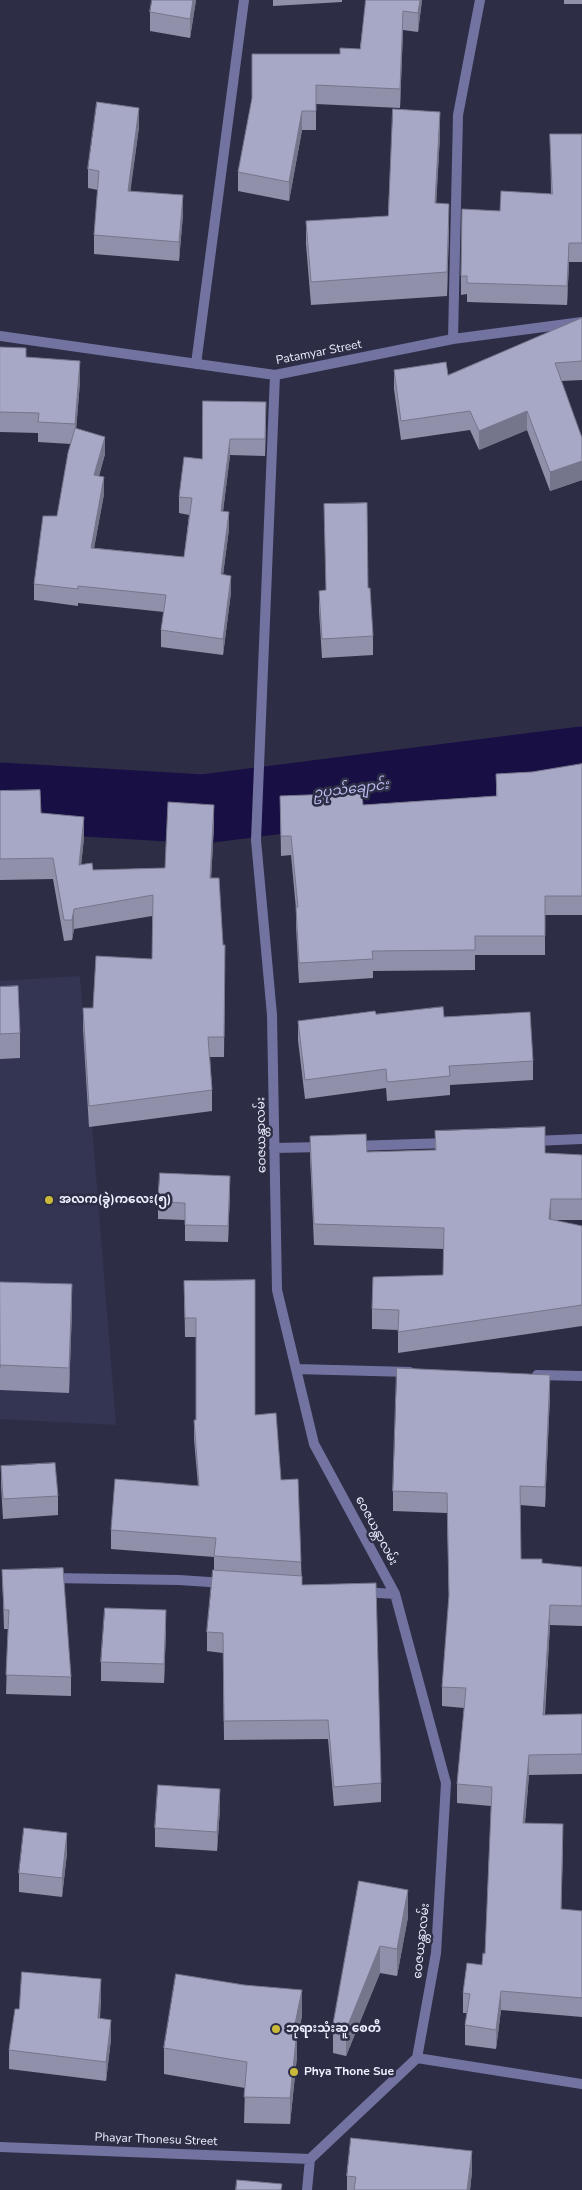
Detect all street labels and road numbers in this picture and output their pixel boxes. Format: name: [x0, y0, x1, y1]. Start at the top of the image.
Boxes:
street label: Patamyar Street: [275, 338, 363, 368]
street label: ဝေဇယန္တာလမ်း: [254, 1097, 270, 1173]
street label: ဝေဇယန္တာလမ်း: [352, 1494, 400, 1568]
street label: ဝေဇယန္တာလမ်း: [411, 1902, 433, 1980]
street label: Phayar Thonesu Street: [94, 2131, 218, 2149]

